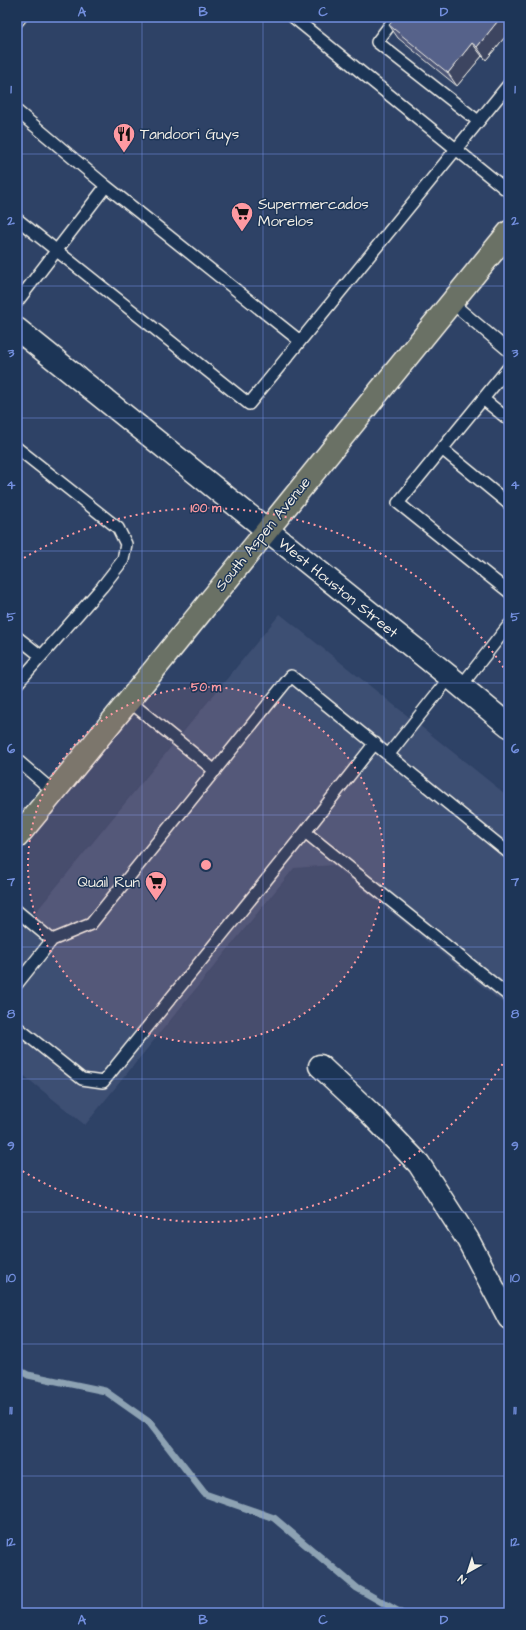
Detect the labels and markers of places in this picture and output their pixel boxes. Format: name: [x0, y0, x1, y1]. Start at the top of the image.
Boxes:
restaurant icon: Tandoori Guys: [111, 121, 137, 154]
place label: Tandoori Guys: [140, 124, 240, 146]
place label: Supermercados Morelos: [258, 194, 369, 232]
supermarket icon: Supermercados Morelos: [229, 200, 255, 233]
centre of rings: [199, 858, 213, 872]
supermarket icon: Quail Run: [143, 869, 169, 902]
place label: Quail Run: [78, 872, 140, 893]

